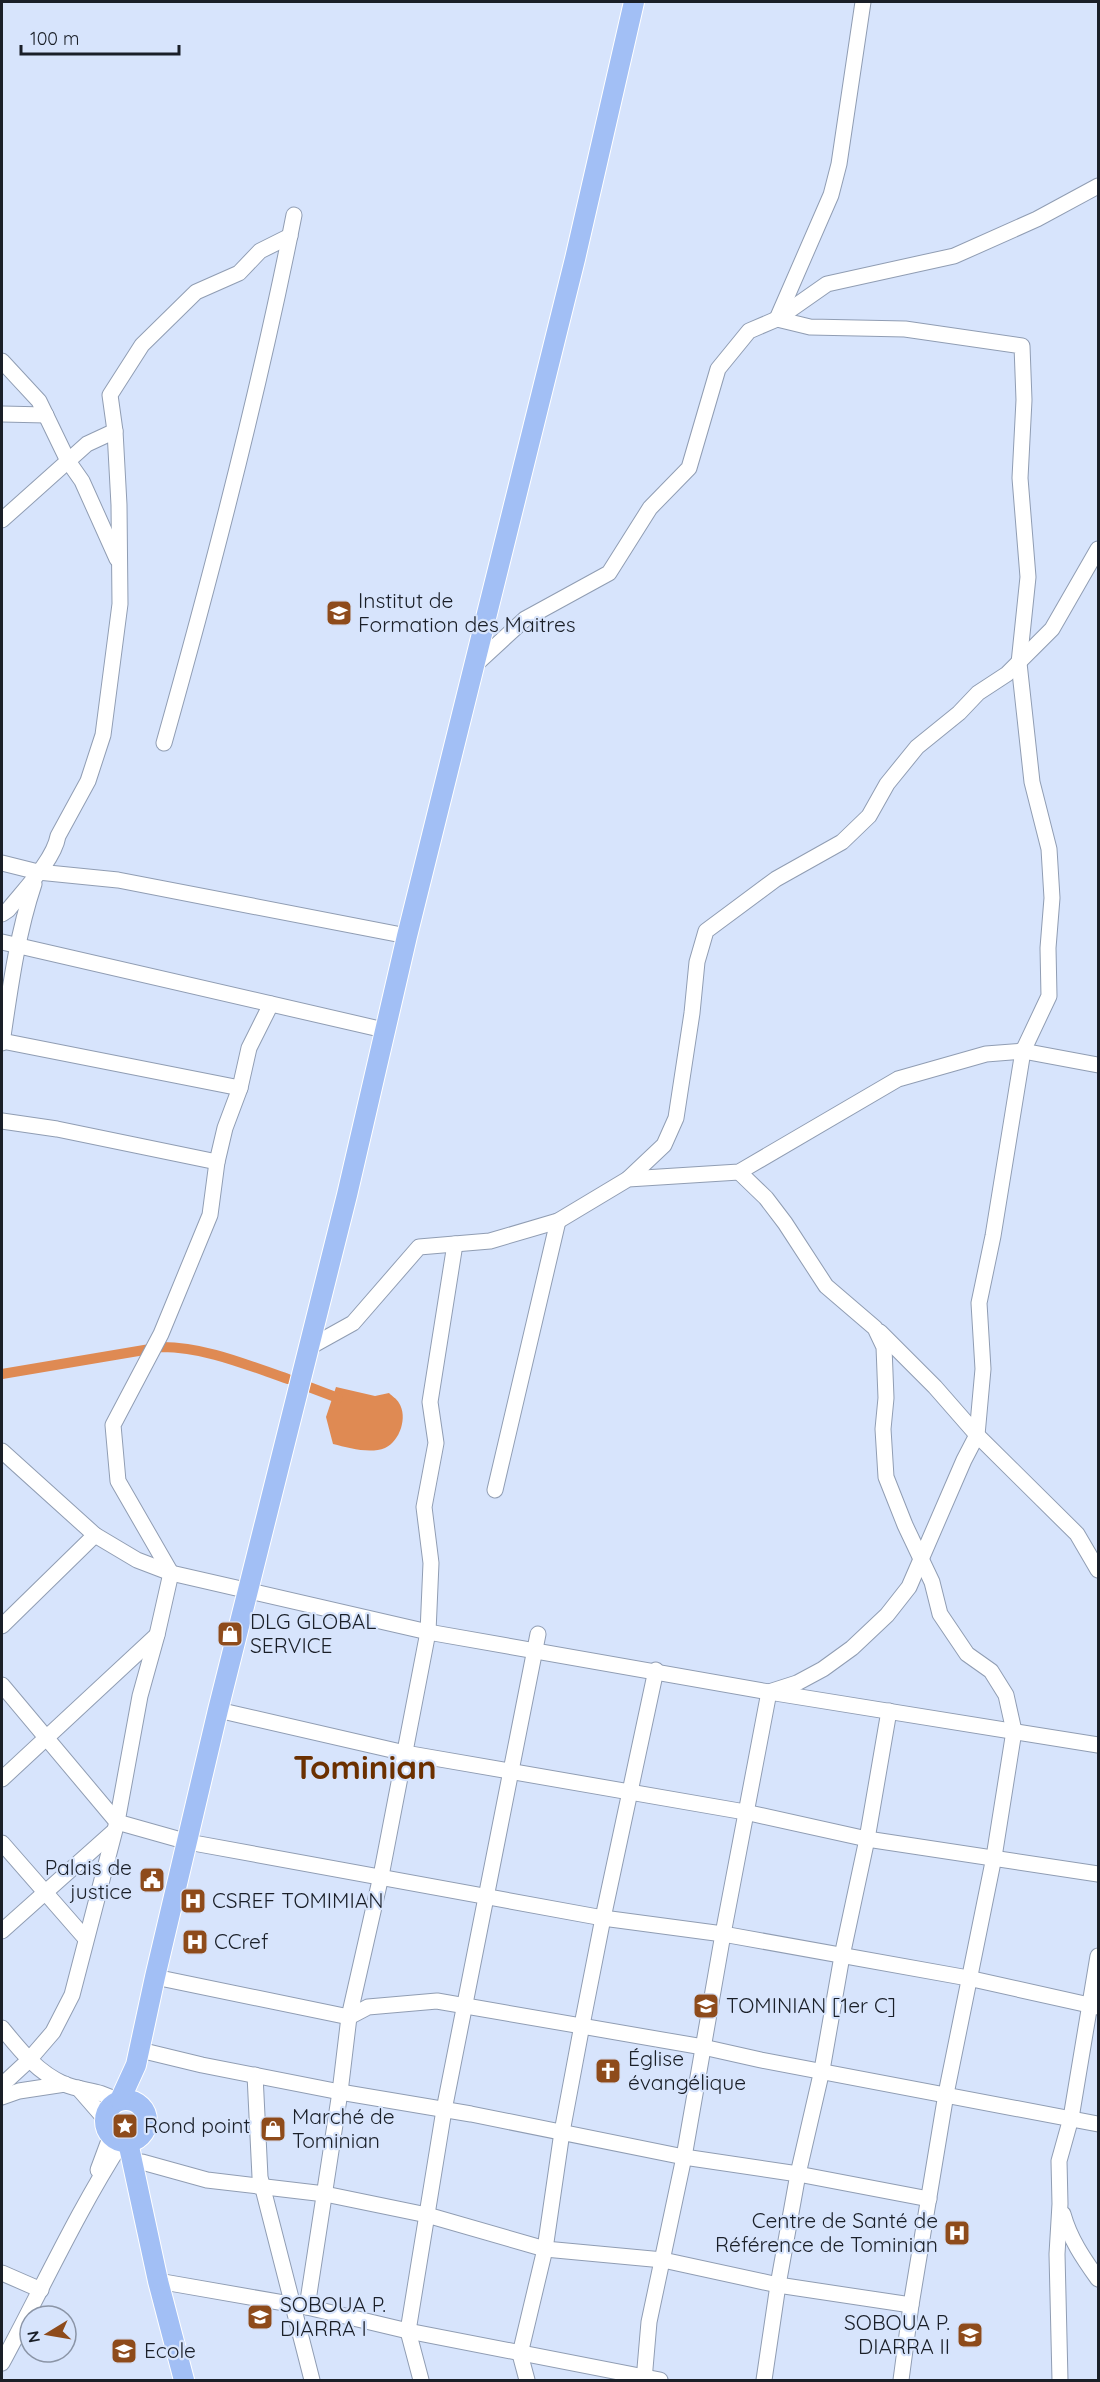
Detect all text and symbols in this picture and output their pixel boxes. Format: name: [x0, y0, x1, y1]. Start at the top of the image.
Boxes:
scale bar: [21, 18, 178, 56]
text: 100 m: [30, 27, 79, 50]
place label: Institut de Formation des Maitres: [358, 587, 576, 637]
school or university icon: Institut de Formation des Maitres: [324, 598, 354, 628]
place label: DLG GLOBAL SERVICE: [250, 1608, 376, 1658]
shop icon: DLG GLOBAL SERVICE: [215, 1619, 245, 1649]
district label: Tominian: [293, 1746, 437, 1787]
place label: Palais de justice: [45, 1854, 132, 1904]
public building icon: Palais de justice: [137, 1865, 167, 1895]
hospital icon: CSREF TOMIMIAN: [178, 1886, 208, 1916]
place label: CSREF TOMIMIAN: [212, 1887, 384, 1913]
hospital icon: CCref: [180, 1927, 210, 1957]
place label: CCref: [214, 1928, 269, 1954]
school or university icon: TOMINIAN [1er C]: [691, 1991, 721, 2021]
place label: TOMINIAN [1er C]: [726, 1992, 896, 2018]
place label: Église évangélique: [628, 2045, 746, 2095]
church icon: Église évangélique: [593, 2056, 623, 2086]
place label: Marché de Tominian: [292, 2103, 395, 2153]
place icon: Rond point: [110, 2111, 140, 2141]
place label: Rond point: [144, 2112, 250, 2138]
shop icon: Marché de Tominian: [258, 2114, 288, 2144]
place label: Centre de Santé de Référence de Tominian: [715, 2207, 938, 2257]
hospital icon: Centre de Santé de Référence de Tominian: [942, 2218, 972, 2248]
place label: SOBOUA P. DIARRA I: [280, 2291, 386, 2341]
school or university icon: SOBOUA P. DIARRA I: [245, 2302, 275, 2332]
north arrow: [18, 2304, 78, 2364]
place label: SOBOUA P. DIARRA II: [844, 2309, 950, 2359]
school or university icon: SOBOUA P. DIARRA II: [955, 2320, 985, 2350]
text: N: [22, 2329, 44, 2345]
school or university icon: Ecole: [109, 2336, 139, 2366]
place label: Ecole: [144, 2337, 196, 2363]

